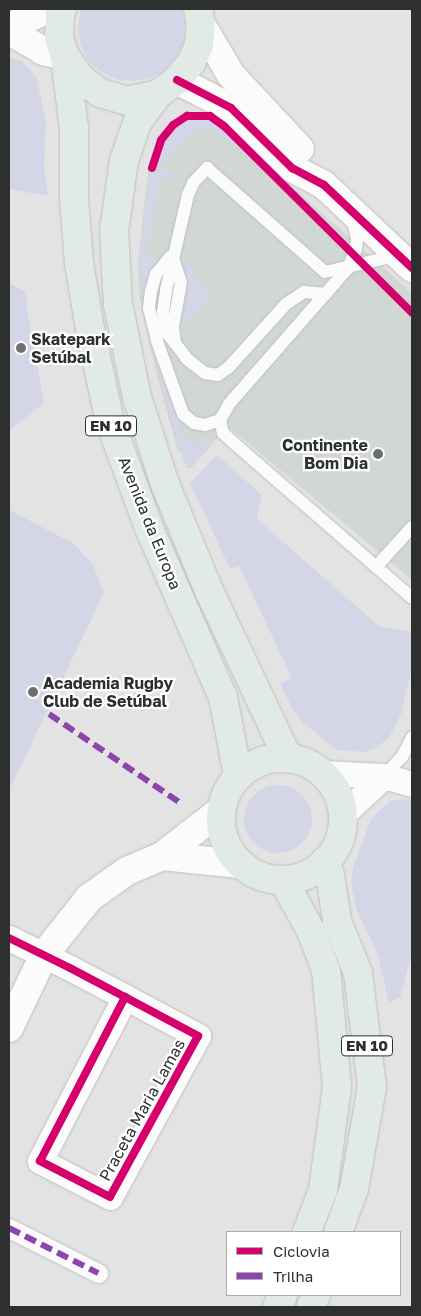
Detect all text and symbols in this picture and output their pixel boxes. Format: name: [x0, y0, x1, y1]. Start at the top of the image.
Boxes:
place label: Skatepark Setúbal: [31, 329, 111, 367]
marker: Skatepark Setúbal: [15, 342, 27, 354]
road number: EN 10: [85, 414, 137, 438]
place label: Continente Bom Dia: [282, 435, 368, 473]
marker: Continente Bom Dia: [372, 448, 384, 460]
street label: Avenida da Europa: [115, 454, 185, 592]
place label: Academia Rugby Club de Setúbal: [43, 673, 173, 711]
marker: Academia Rugby Club de Setúbal: [27, 686, 39, 698]
road number: EN 10: [341, 1034, 393, 1058]
street label: Praceta Maria Lamas: [95, 1036, 189, 1184]
legend: [226, 1231, 401, 1296]
text: Ciclovia: [273, 1242, 330, 1260]
text: Trilha: [273, 1267, 313, 1285]

